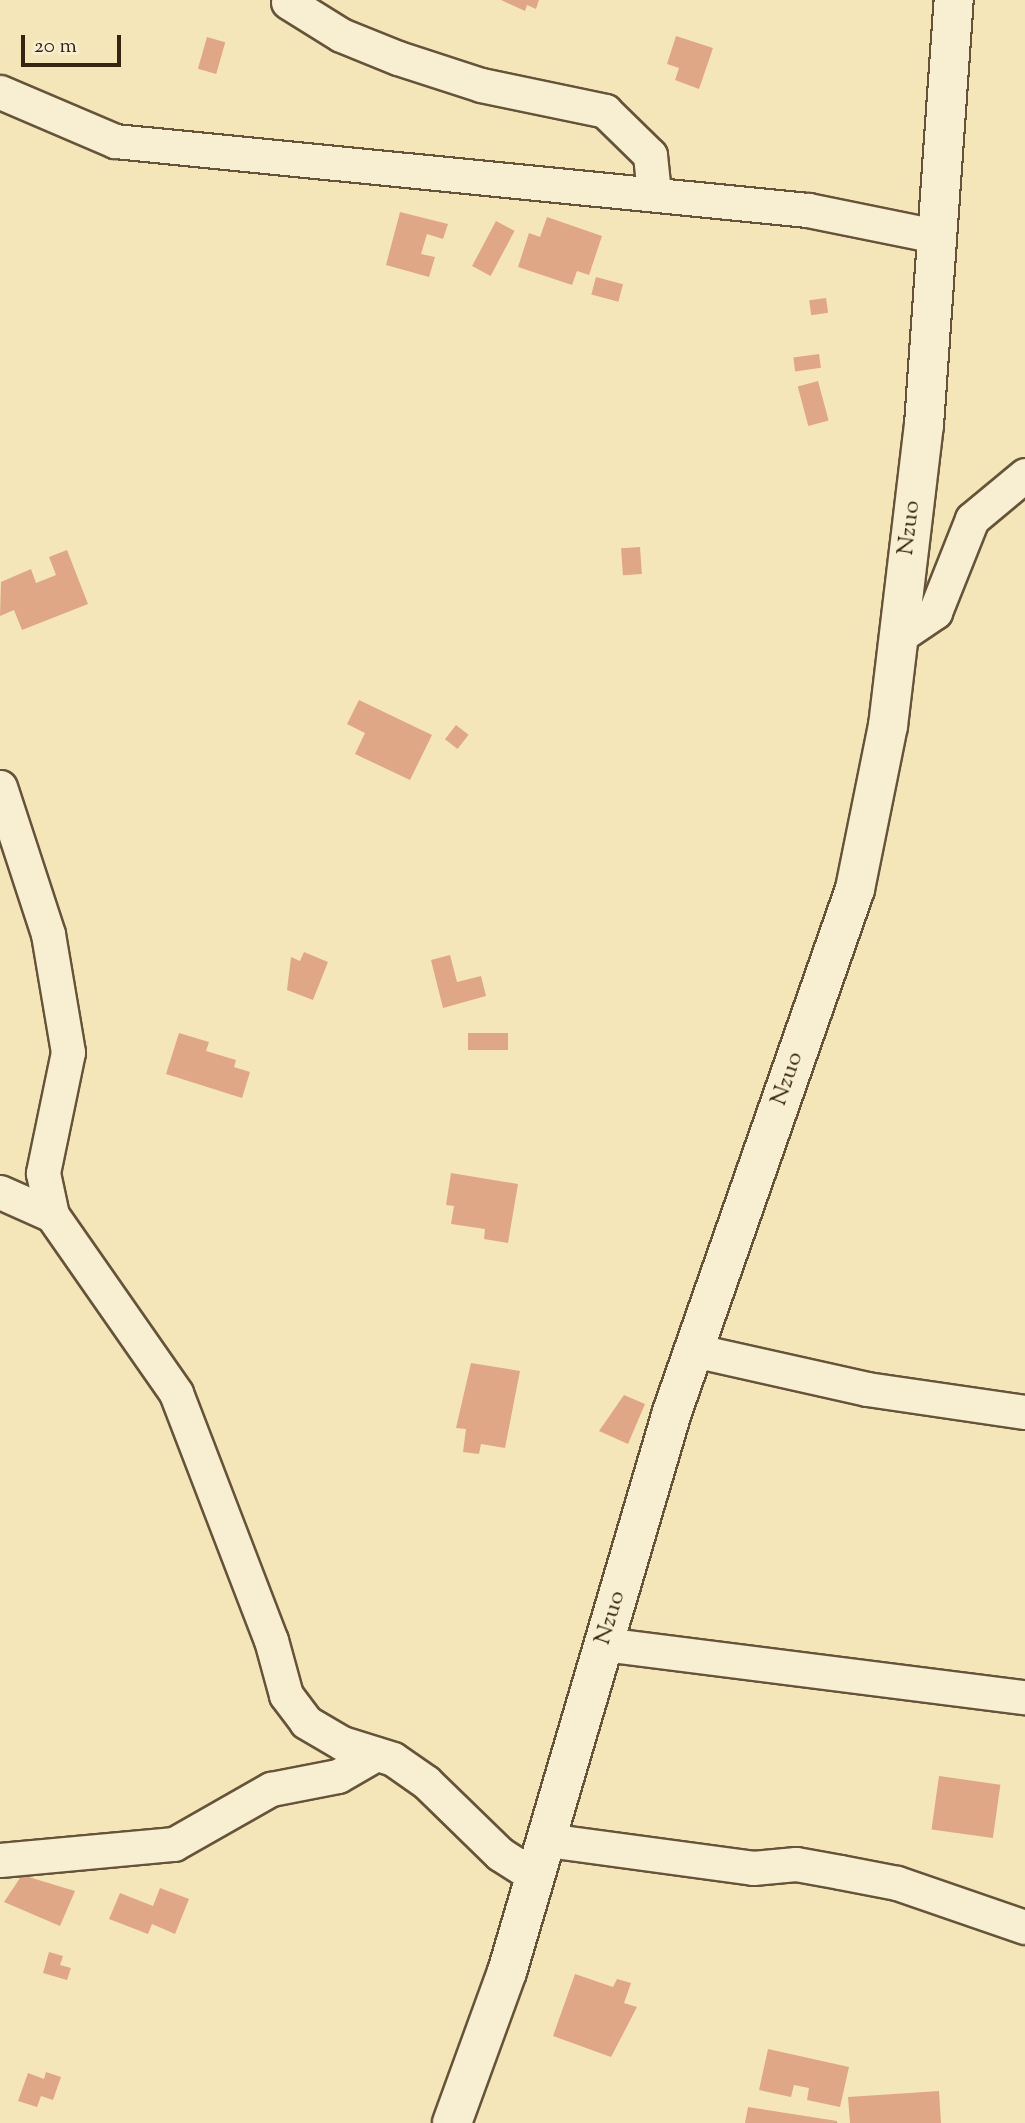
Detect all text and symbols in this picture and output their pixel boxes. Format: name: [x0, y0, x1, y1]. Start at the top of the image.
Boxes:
scale bar: [24, 21, 124, 65]
text: 20 m: [34, 32, 77, 62]
street label: Nzuo: [892, 499, 928, 557]
street label: Nzuo: [765, 1048, 811, 1110]
street label: Nzuo: [589, 1587, 633, 1649]

